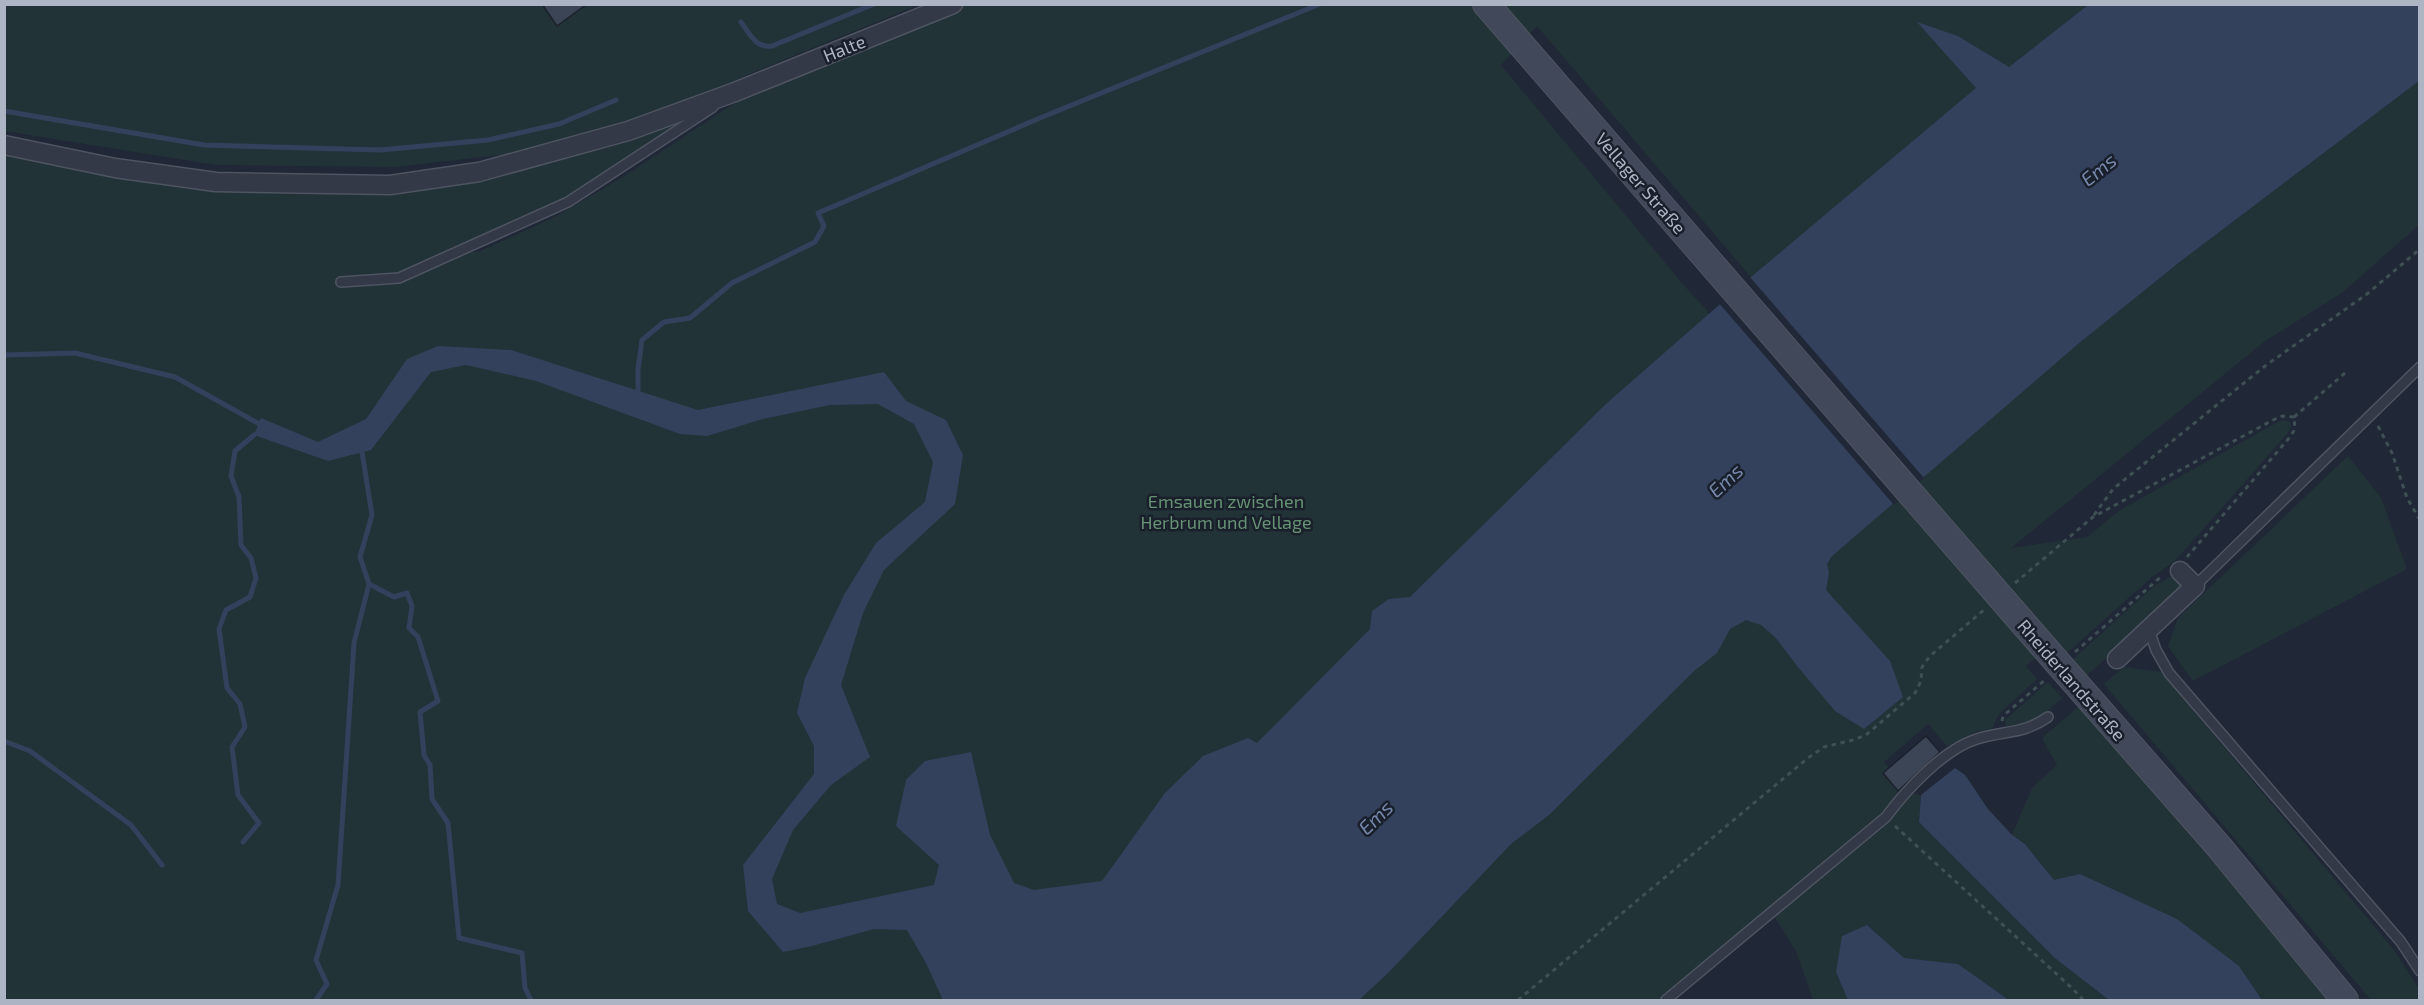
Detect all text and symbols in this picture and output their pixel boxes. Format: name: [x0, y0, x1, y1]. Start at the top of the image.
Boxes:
street label: Halte: [820, 30, 868, 66]
street label: Vellager Straße: [1591, 128, 1691, 238]
water label: Ems: [2075, 147, 2121, 191]
water label: Ems: [1703, 458, 1747, 502]
park label: Emsauen zwischen Herbrum und Vellage: [1140, 490, 1312, 533]
street label: Rheiderlandstraße: [2013, 615, 2131, 745]
water label: Ems: [1353, 795, 1397, 839]

